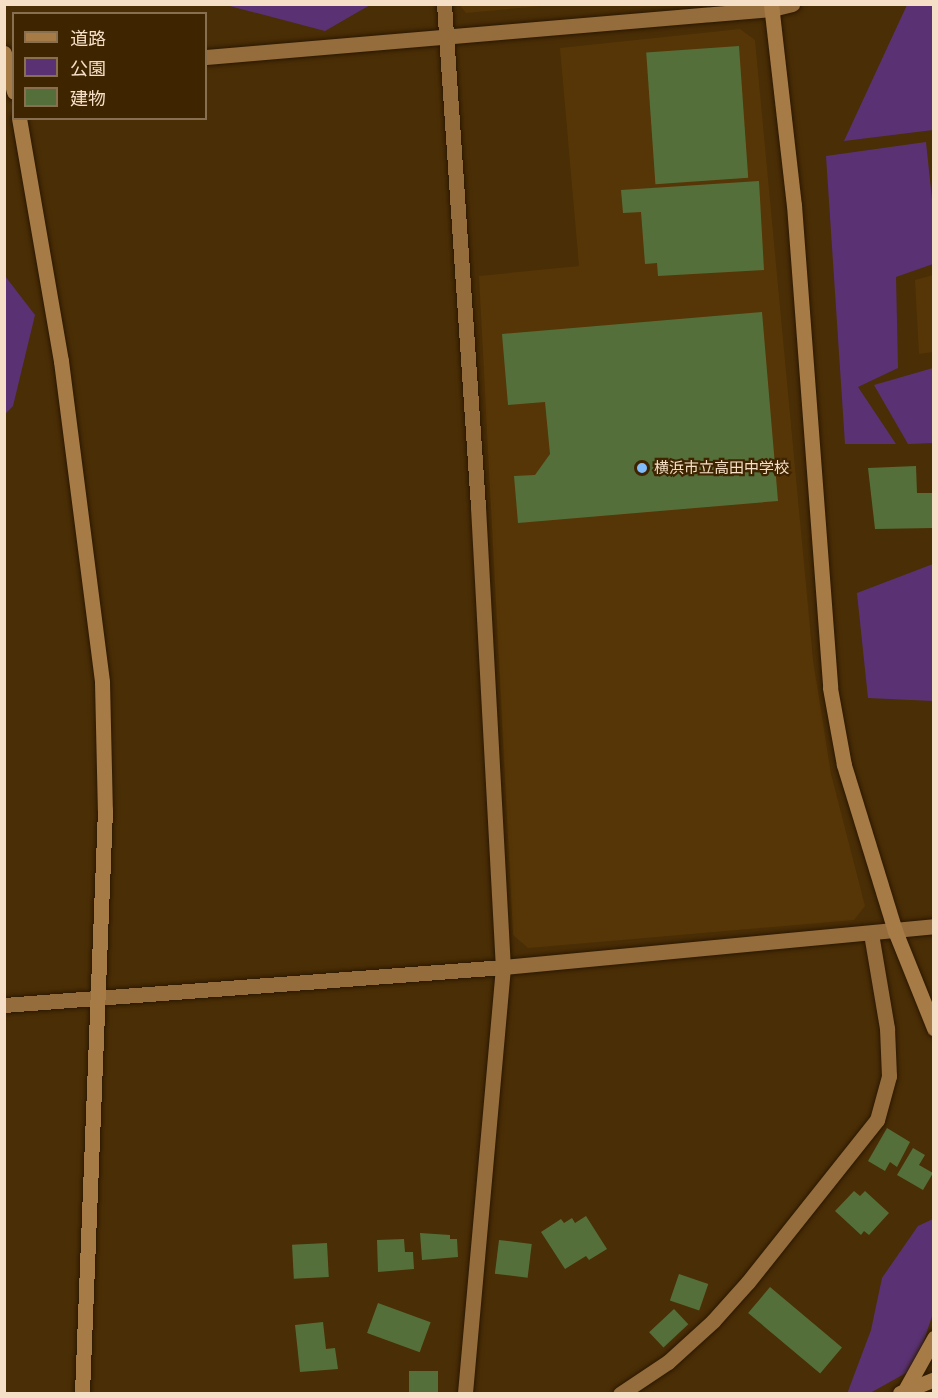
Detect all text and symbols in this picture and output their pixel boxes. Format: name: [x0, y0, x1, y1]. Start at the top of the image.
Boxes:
legend: [12, 12, 207, 120]
text: 道路: [70, 27, 106, 49]
text: 公園: [70, 57, 106, 79]
text: 建物: [70, 87, 106, 109]
place label: 横浜市立高田中学校: [654, 459, 789, 477]
marker: 横浜市立高田中学校: [635, 461, 649, 475]

